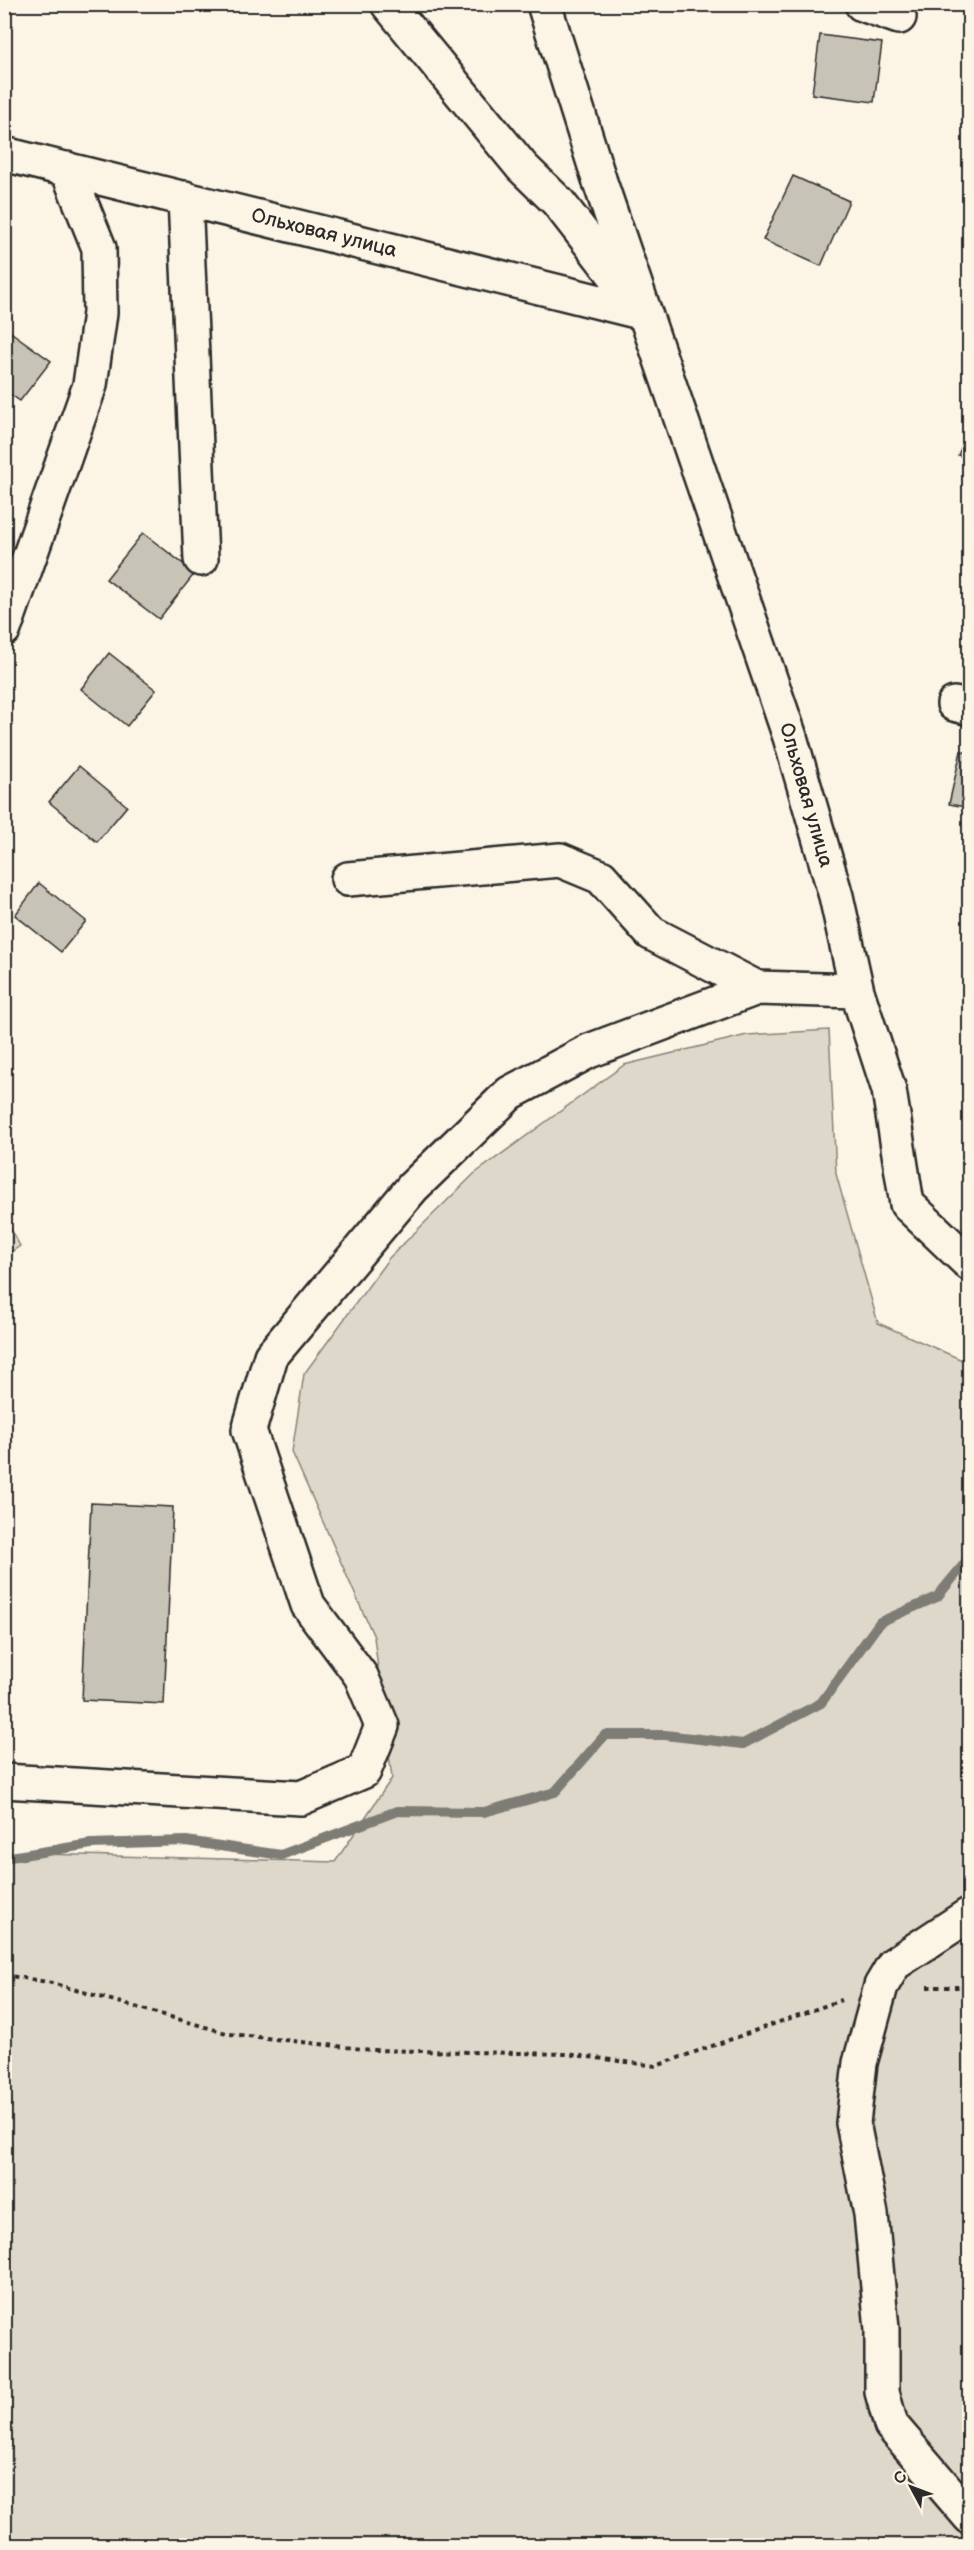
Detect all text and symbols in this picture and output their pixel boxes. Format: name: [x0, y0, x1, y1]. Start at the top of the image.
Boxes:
street label: Ольховая улица: [249, 203, 399, 263]
street label: Ольховая улица: [774, 720, 838, 870]
north arrow: [881, 2457, 941, 2517]
text: С: [890, 2468, 912, 2489]

